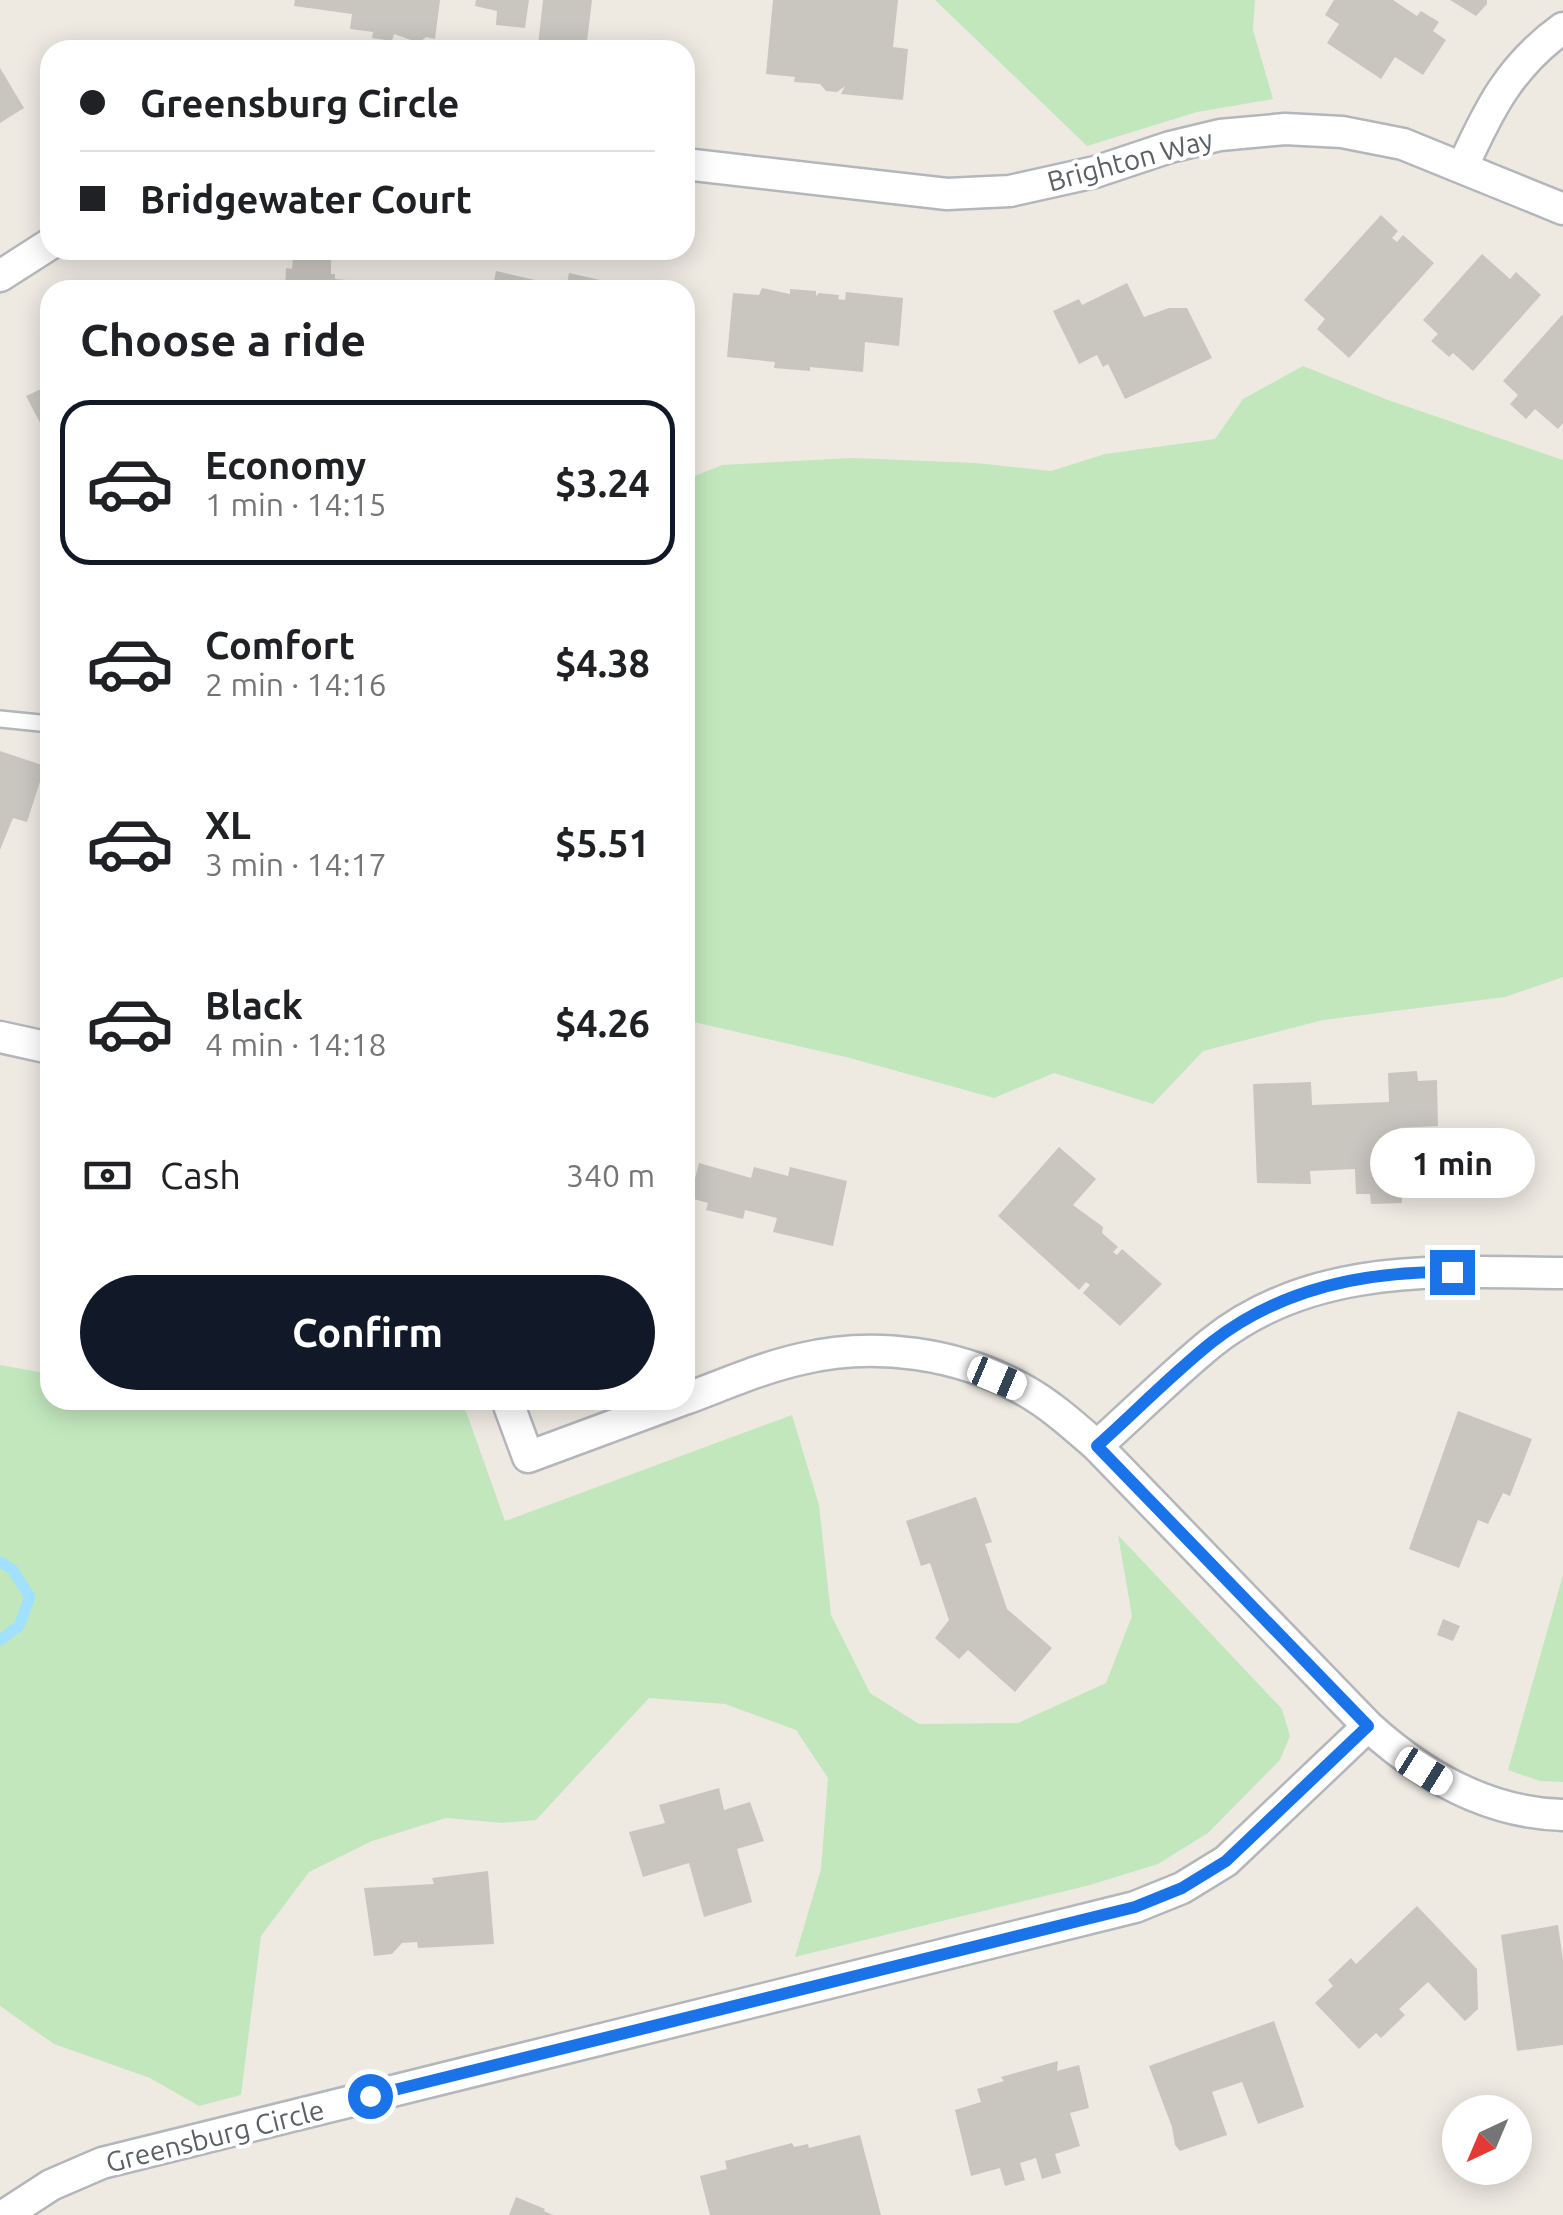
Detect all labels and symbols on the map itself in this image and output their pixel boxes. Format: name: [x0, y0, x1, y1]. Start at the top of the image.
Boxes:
street label: Brighton Way: [1044, 123, 1216, 197]
callout: 1 min: [1370, 1127, 1534, 1197]
route end: [1430, 1250, 1475, 1295]
car: [964, 1352, 1030, 1404]
car: [1391, 1742, 1457, 1800]
route start: [348, 2074, 393, 2119]
street label: Greensburg Circle: [102, 2093, 327, 2178]
north arrow: [1442, 2095, 1532, 2185]

